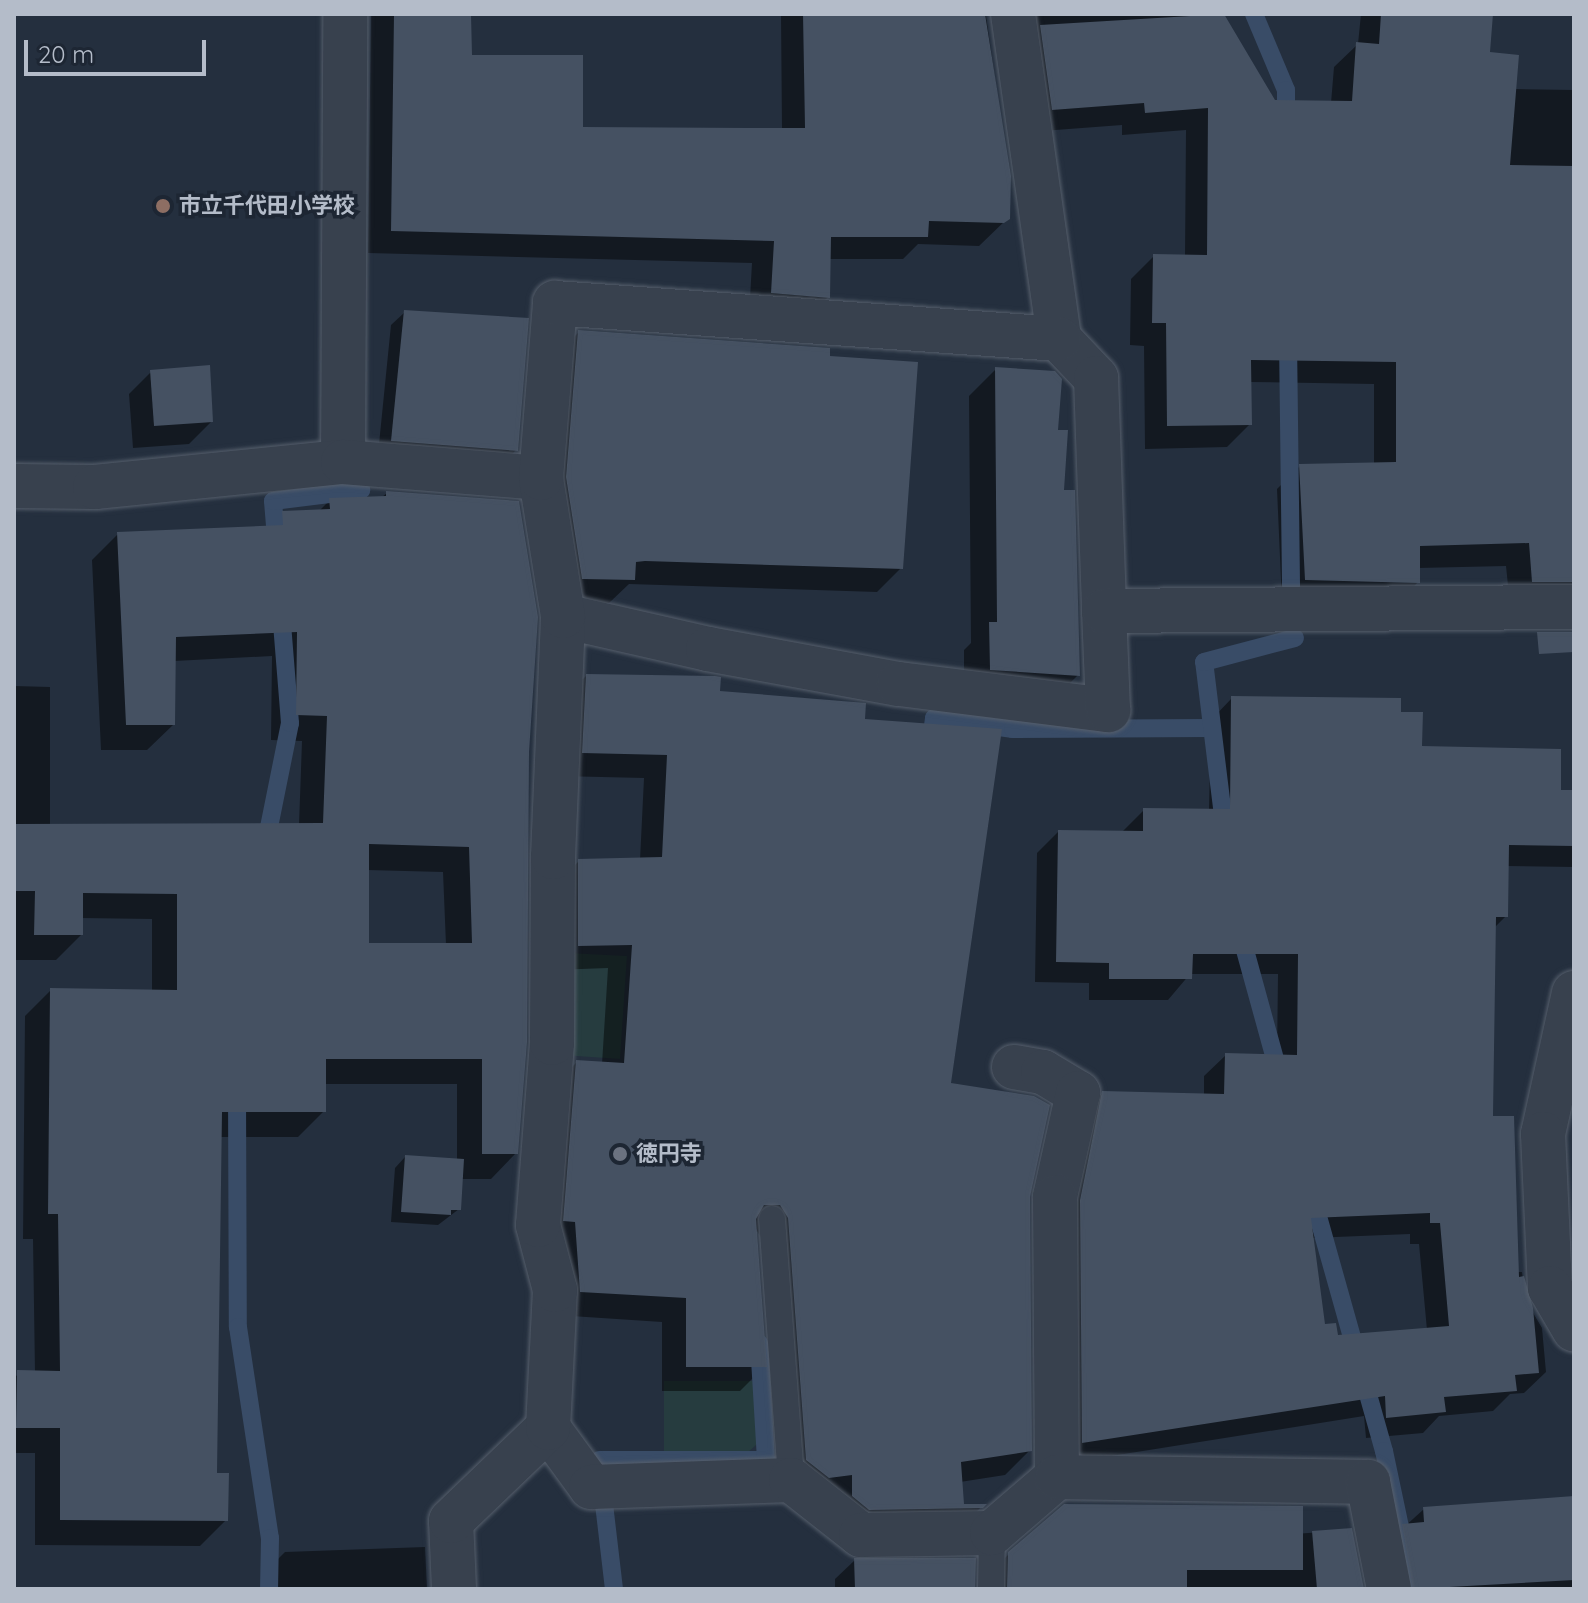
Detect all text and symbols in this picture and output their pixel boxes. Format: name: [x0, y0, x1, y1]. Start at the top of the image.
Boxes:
scale bar: [28, 24, 210, 74]
text: 20 m: [38, 39, 94, 69]
place label: 市立千代田小学校: [179, 193, 355, 219]
marker: 市立千代田小学校: [154, 197, 172, 215]
place label: 徳円寺: [636, 1141, 702, 1167]
marker: 徳円寺: [611, 1145, 629, 1163]

